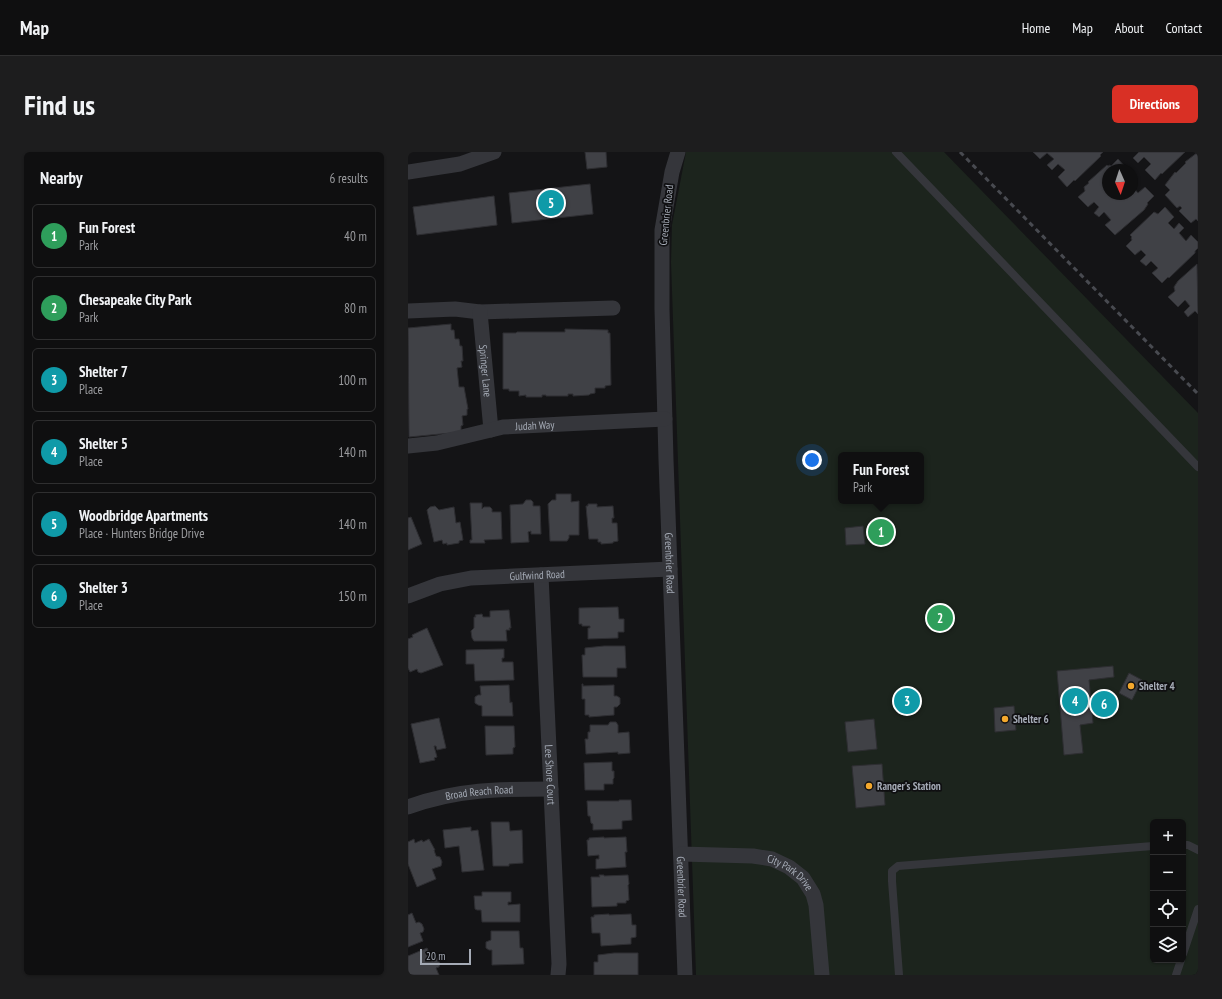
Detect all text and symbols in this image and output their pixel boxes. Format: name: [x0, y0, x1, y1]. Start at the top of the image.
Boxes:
text: Map: [20, 16, 49, 40]
text: Home: [1022, 19, 1050, 37]
text: Map: [1072, 19, 1093, 37]
text: About: [1115, 19, 1144, 37]
text: Contact: [1166, 19, 1202, 37]
button: Directions: [1112, 85, 1198, 123]
text: Find us: [24, 86, 95, 123]
north arrow: [1102, 164, 1138, 200]
text: Nearby: [40, 167, 83, 189]
text: 6 results: [329, 170, 368, 187]
street label: Greenbrier Road: [656, 184, 676, 246]
pin: 5: [538, 188, 564, 218]
text: Fun Forest: [79, 218, 135, 237]
text: 1: [51, 228, 57, 245]
text: 40 m: [344, 228, 367, 245]
text: Park: [79, 237, 98, 254]
text: Chesapeake City Park: [79, 290, 192, 309]
text: 2: [51, 300, 57, 317]
text: 80 m: [344, 300, 367, 317]
text: Park: [79, 309, 98, 326]
street label: Springer Lane: [476, 344, 495, 398]
text: Shelter 7: [79, 362, 128, 381]
text: 3: [51, 372, 57, 389]
text: 100 m: [338, 372, 367, 389]
text: Place: [79, 381, 103, 398]
street label: Judah Way: [514, 417, 556, 433]
text: Shelter 5: [79, 434, 128, 453]
text: 4: [51, 444, 57, 461]
text: 140 m: [338, 444, 367, 461]
your location: [802, 450, 822, 470]
popup: [838, 452, 924, 504]
text: Place: [79, 453, 103, 470]
text: Fun Forest: [853, 460, 909, 479]
text: Park: [853, 479, 872, 496]
text: Woodbridge Apartments: [79, 506, 208, 525]
text: 5: [51, 516, 57, 533]
text: 140 m: [338, 516, 367, 533]
pin: 1: [868, 517, 894, 547]
text: Place · Hunters Bridge Drive: [79, 525, 205, 542]
street label: Greenbrier Road: [662, 532, 678, 594]
street label: Gulfwind Road: [509, 567, 565, 583]
text: Shelter 3: [79, 578, 128, 597]
text: 6: [51, 588, 57, 605]
text: 150 m: [338, 588, 367, 605]
text: Place: [79, 597, 103, 614]
pin: 2: [927, 603, 953, 633]
place label: Shelter 4: [1139, 679, 1176, 693]
marker: Shelter 4: [1126, 681, 1136, 691]
pin: 3: [894, 686, 920, 716]
pin: 4: [1062, 686, 1088, 716]
pin: 6: [1091, 689, 1117, 719]
place label: Shelter 6: [1013, 712, 1049, 726]
marker: Shelter 6: [1000, 714, 1010, 724]
street label: Lee Shore Court: [542, 744, 559, 805]
place label: Ranger's Station: [877, 779, 941, 793]
marker: Ranger's Station: [864, 781, 874, 791]
street label: Broad Reach Road: [444, 782, 514, 803]
map controls: [1150, 819, 1186, 963]
button: +: [1150, 819, 1186, 855]
street label: City Park Drive: [766, 851, 816, 894]
button: −: [1150, 855, 1186, 891]
street label: Greenbrier Road: [674, 856, 690, 918]
button: locate: [1150, 891, 1186, 927]
button: layers: [1150, 927, 1186, 963]
scale bar: [420, 947, 471, 966]
text: 20 m: [426, 949, 445, 963]

